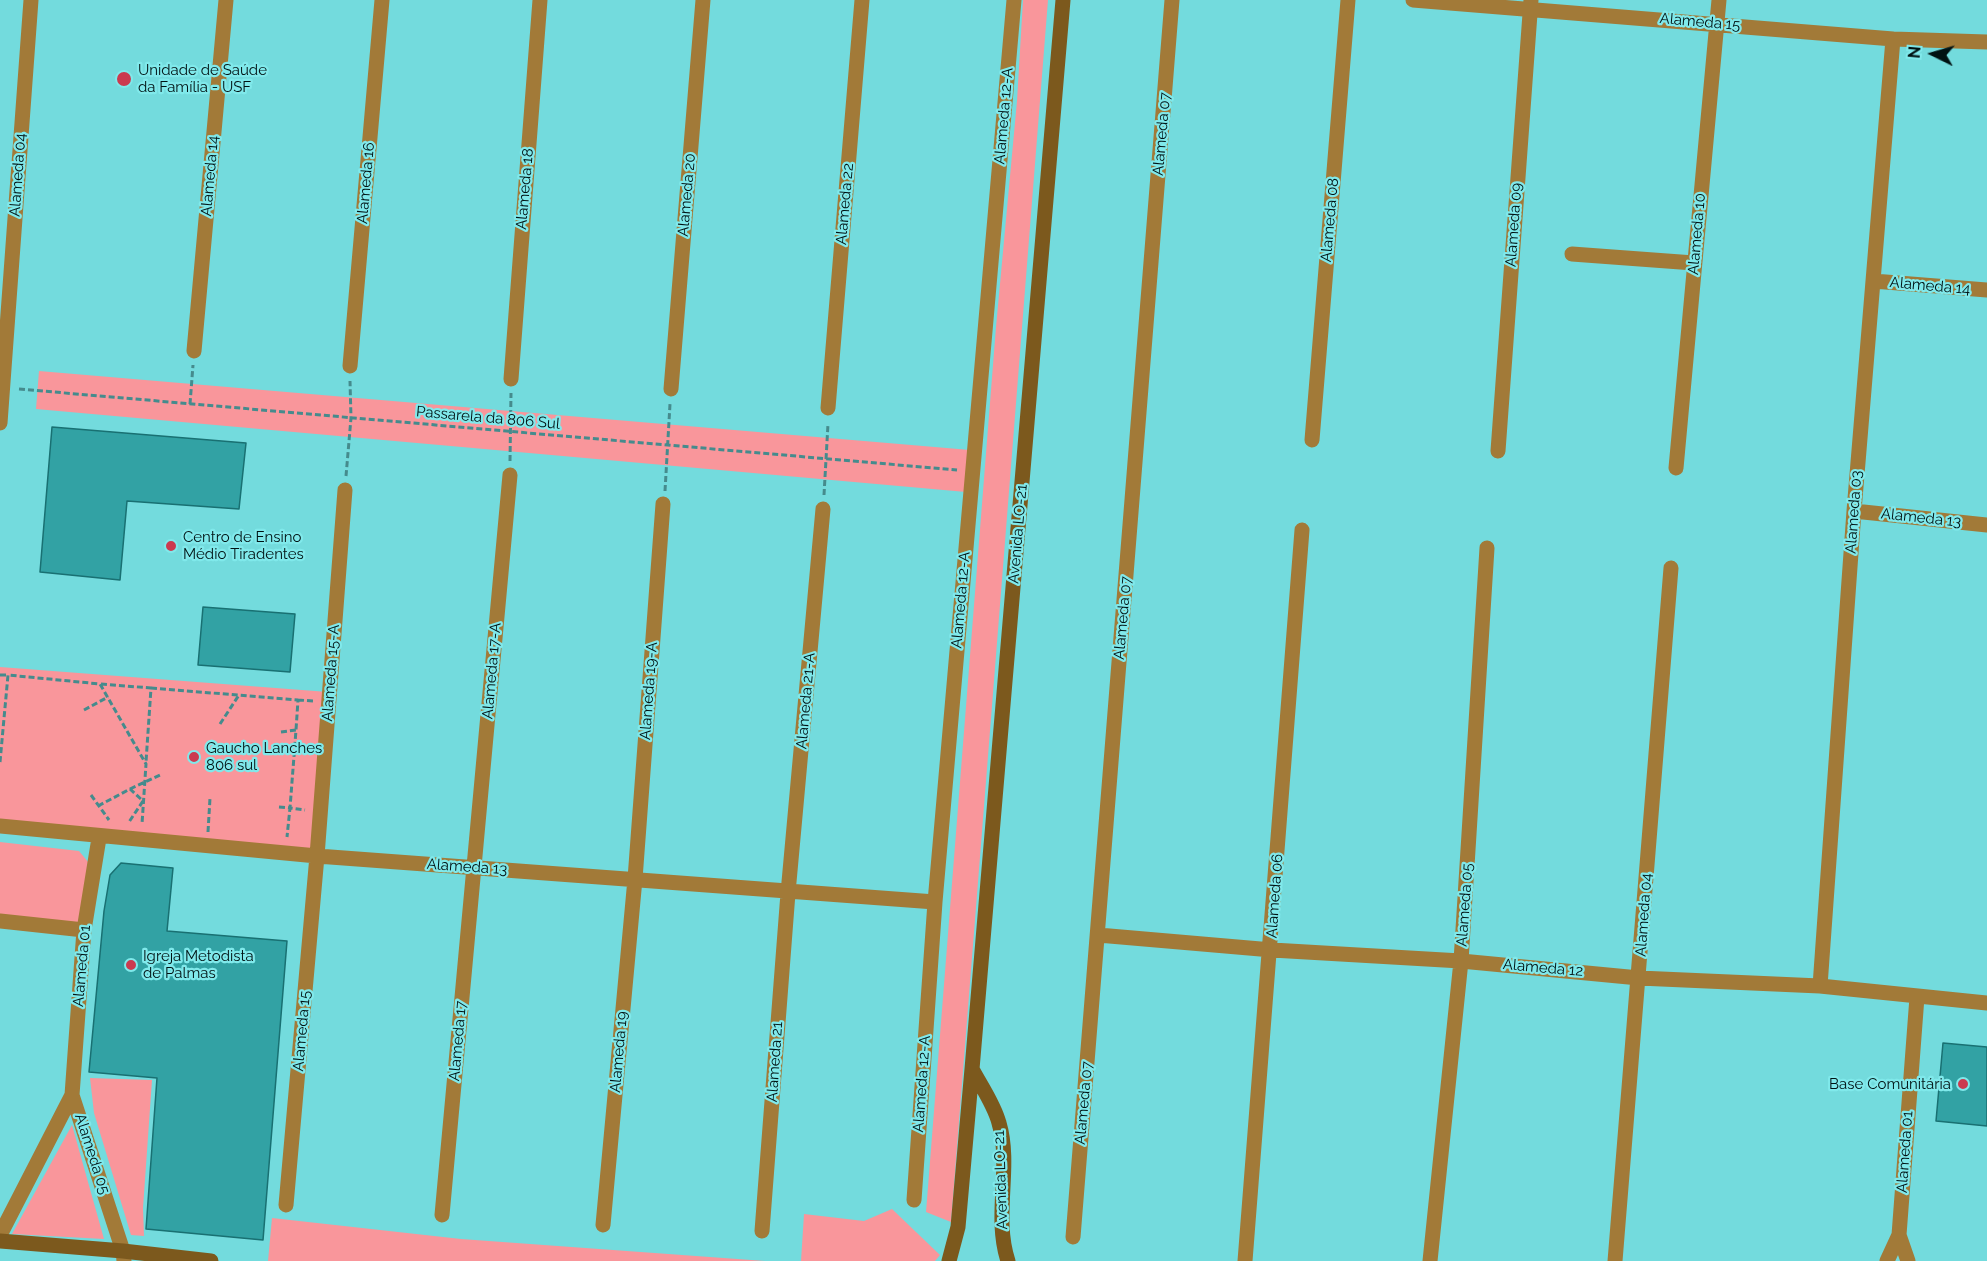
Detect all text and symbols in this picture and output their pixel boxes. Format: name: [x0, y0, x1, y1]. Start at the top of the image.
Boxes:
street label: Alameda 15: [1659, 10, 1741, 34]
north arrow: [1903, 24, 1963, 84]
text: N: [1905, 45, 1925, 59]
place label: Unidade de Saúde da Família - USF: [138, 61, 267, 96]
street label: Alameda 12-A: [991, 67, 1017, 165]
marker: Unidade de Saúde da Família - USF: [115, 70, 133, 88]
street label: Alameda 07: [1149, 92, 1175, 176]
street label: Alameda 04: [6, 133, 30, 217]
street label: Alameda 14: [198, 135, 222, 217]
street label: Alameda 16: [353, 141, 379, 225]
street label: Alameda 18: [512, 148, 538, 230]
street label: Alameda 20: [674, 153, 700, 237]
street label: Alameda 22: [832, 162, 858, 246]
street label: Alameda 08: [1317, 177, 1343, 263]
street label: Alameda 09: [1502, 182, 1526, 268]
street label: Alameda 10: [1684, 192, 1710, 276]
street label: Alameda 14: [1889, 274, 1971, 298]
street label: Passarela da 806 Sul: [415, 403, 561, 433]
street label: Alameda 03: [1842, 470, 1866, 554]
street label: Avenida LO-21: [1005, 484, 1031, 584]
street label: Alameda 13: [1880, 505, 1962, 531]
place label: Centro de Ensino Médio Tiradentes: [183, 528, 304, 563]
marker: Centro de Ensino Médio Tiradentes: [164, 539, 178, 553]
street label: Alameda 12-A: [948, 551, 974, 649]
street label: Alameda 07: [1110, 576, 1136, 660]
street label: Alameda 17-A: [479, 622, 505, 720]
street label: Alameda 15-A: [319, 624, 343, 722]
street label: Alameda 19-A: [637, 642, 661, 740]
street label: Alameda 21-A: [793, 652, 819, 750]
place label: Gaucho Lanches 806 sul: [206, 739, 322, 774]
marker: Gaucho Lanches 806 sul: [187, 750, 201, 764]
street label: Alameda 06: [1263, 853, 1287, 939]
street label: Alameda 13: [426, 855, 508, 879]
street label: Alameda 05: [1453, 863, 1477, 947]
street label: Alameda 04: [1632, 873, 1656, 957]
street label: Alameda 01: [69, 924, 95, 1008]
place label: Igreja Metodista de Palmas: [143, 947, 254, 982]
street label: Alameda 12: [1502, 956, 1584, 980]
marker: Igreja Metodista de Palmas: [124, 958, 138, 972]
street label: Alameda 15: [290, 990, 314, 1072]
street label: Alameda 17: [446, 1000, 470, 1082]
street label: Alameda 19: [606, 1011, 632, 1093]
street label: Alameda 21: [763, 1021, 787, 1103]
street label: Alameda 12-A: [910, 1035, 934, 1133]
street label: Alameda 07: [1071, 1061, 1097, 1145]
place label: Base Comunitária: [1829, 1075, 1951, 1093]
marker: Base Comunitária: [1956, 1077, 1970, 1091]
street label: Alameda 05: [71, 1111, 113, 1197]
street label: Alameda 01: [1893, 1111, 1917, 1193]
street label: Avenida LO-21: [990, 1130, 1012, 1230]

